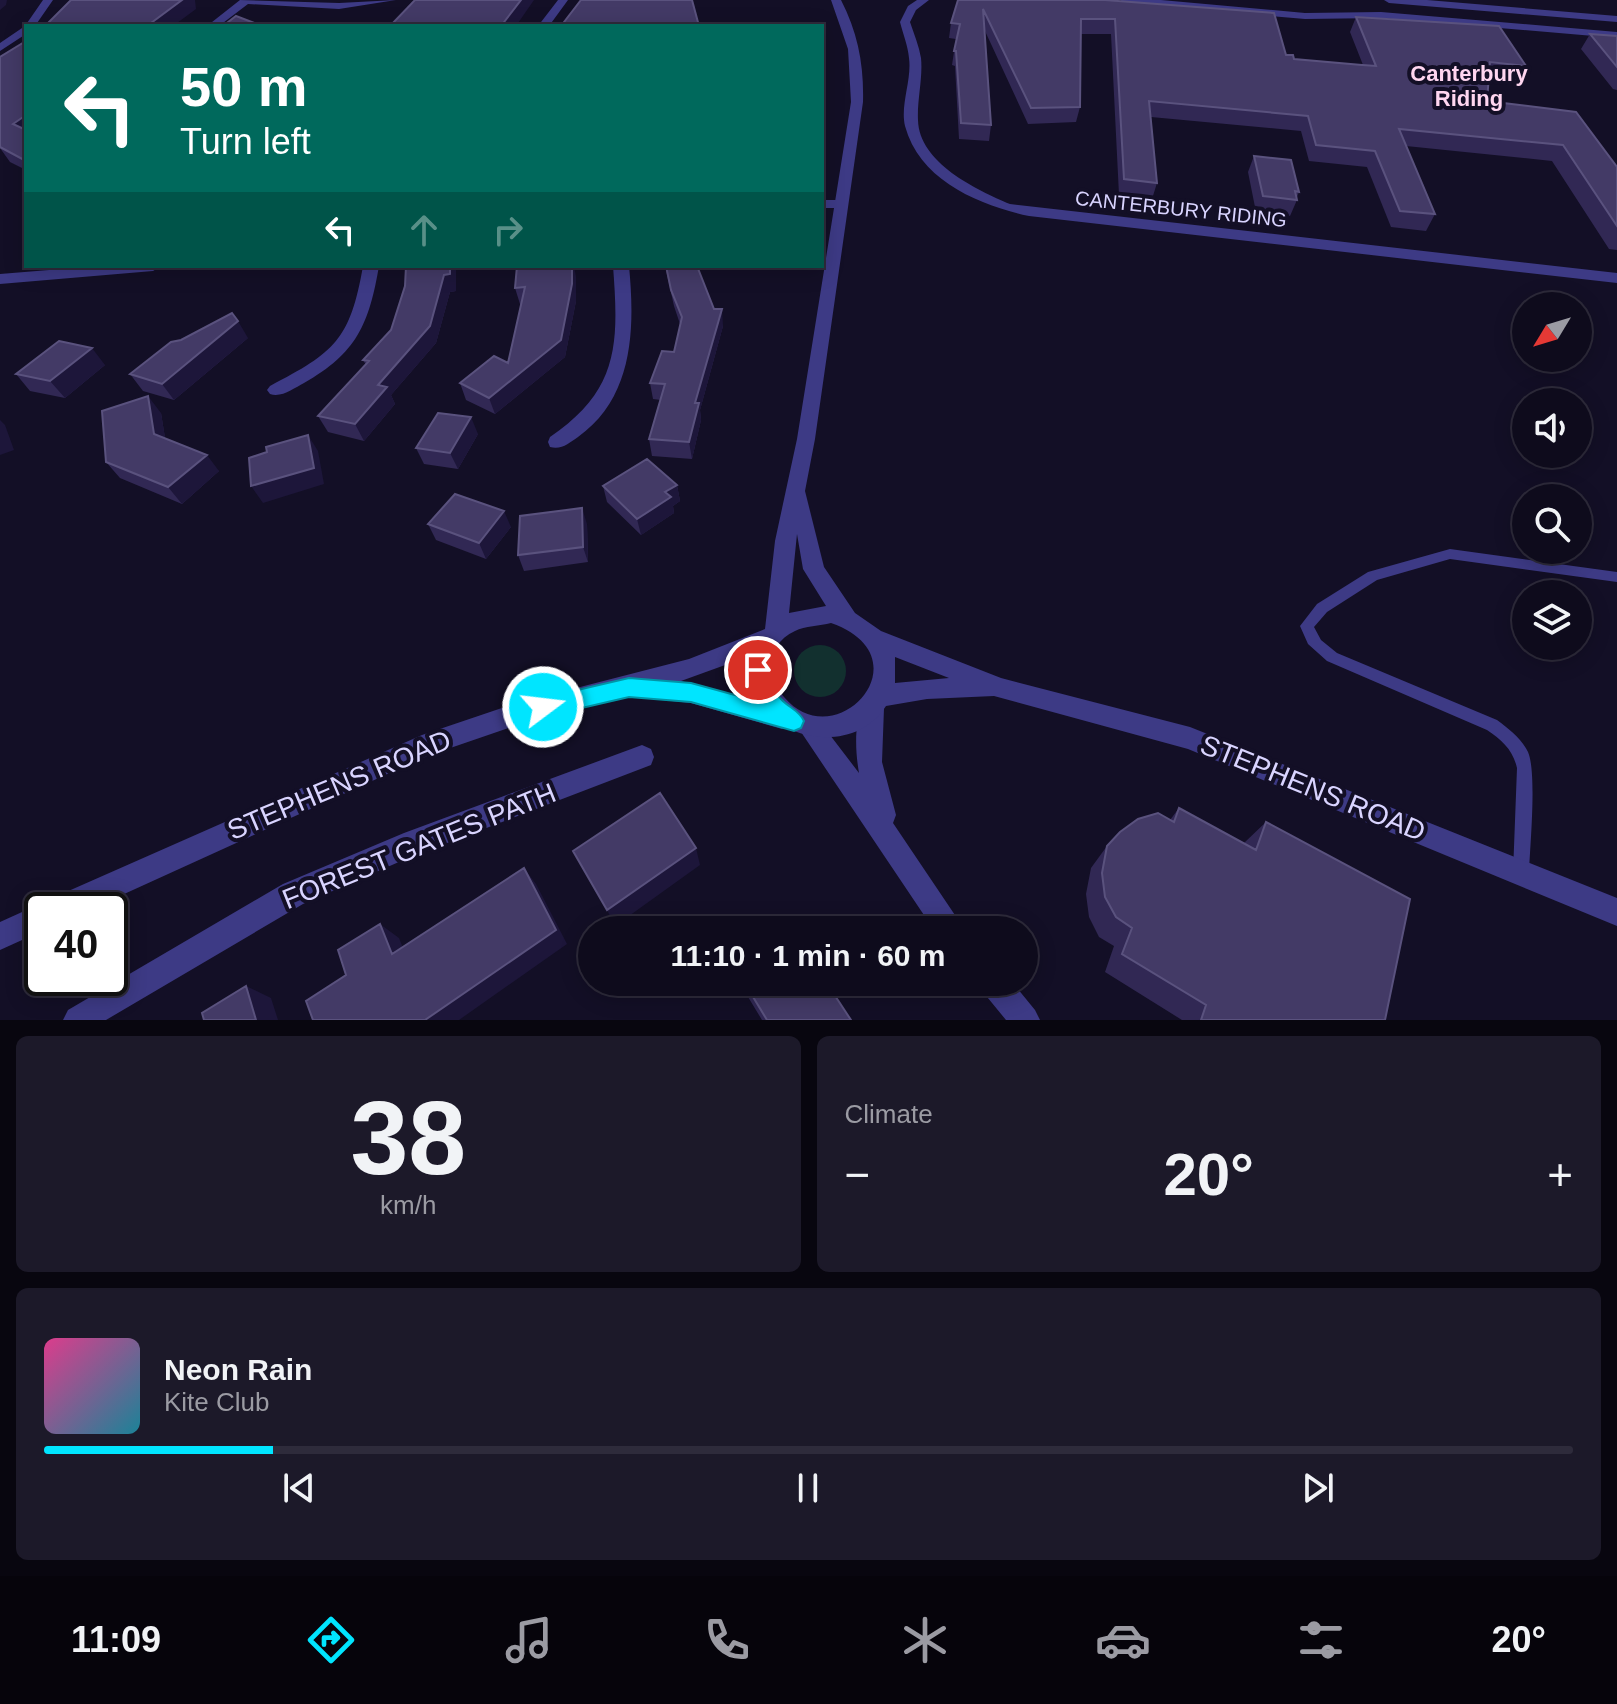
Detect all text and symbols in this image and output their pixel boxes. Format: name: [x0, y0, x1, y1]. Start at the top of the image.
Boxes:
text: 50 m: [180, 55, 308, 118]
icon: left: [48, 56, 152, 160]
district label: Canterbury Riding: [1410, 61, 1528, 111]
text: Turn left: [180, 121, 311, 162]
street label: CANTERBURY RIDING: [1074, 187, 1288, 231]
icon: left: [318, 208, 362, 252]
icon: ahead: [402, 208, 446, 252]
icon: right: [486, 208, 530, 252]
north arrow: [1512, 292, 1592, 372]
map controls: [1512, 292, 1592, 660]
button: sound: [1512, 388, 1592, 468]
button: search: [1512, 484, 1592, 564]
button: layers: [1512, 580, 1592, 660]
pin: [724, 636, 792, 704]
icon: arrive: [736, 648, 780, 692]
position arrow: [501, 665, 585, 749]
street label: STEPHENS ROAD: [223, 724, 455, 846]
street label: STEPHENS ROAD: [1196, 729, 1430, 847]
street label: FOREST GATES PATH: [278, 777, 560, 915]
speed limit sign: 40: [24, 892, 128, 996]
text: 11:10 · 1 min · 60 m: [670, 939, 946, 972]
text: 38: [350, 1080, 466, 1196]
text: Climate: [845, 1099, 933, 1129]
text: 20°: [1163, 1141, 1254, 1208]
text: −: [845, 1150, 870, 1199]
text: +: [1547, 1150, 1573, 1199]
text: km/h: [380, 1190, 436, 1220]
text: Neon Rain: [164, 1353, 312, 1386]
text: Kite Club: [164, 1387, 270, 1417]
icon: previous: [277, 1466, 321, 1510]
icon: pause: [786, 1466, 830, 1510]
icon: next: [1296, 1466, 1340, 1510]
icon: directions: [303, 1612, 359, 1668]
icon: music: [501, 1612, 557, 1668]
icon: phone: [699, 1612, 755, 1668]
icon: climate: [897, 1612, 953, 1668]
icon: car: [1095, 1612, 1151, 1668]
icon: filters: [1293, 1612, 1349, 1668]
text: 11:09: [71, 1619, 161, 1660]
text: 20°: [1491, 1619, 1546, 1660]

